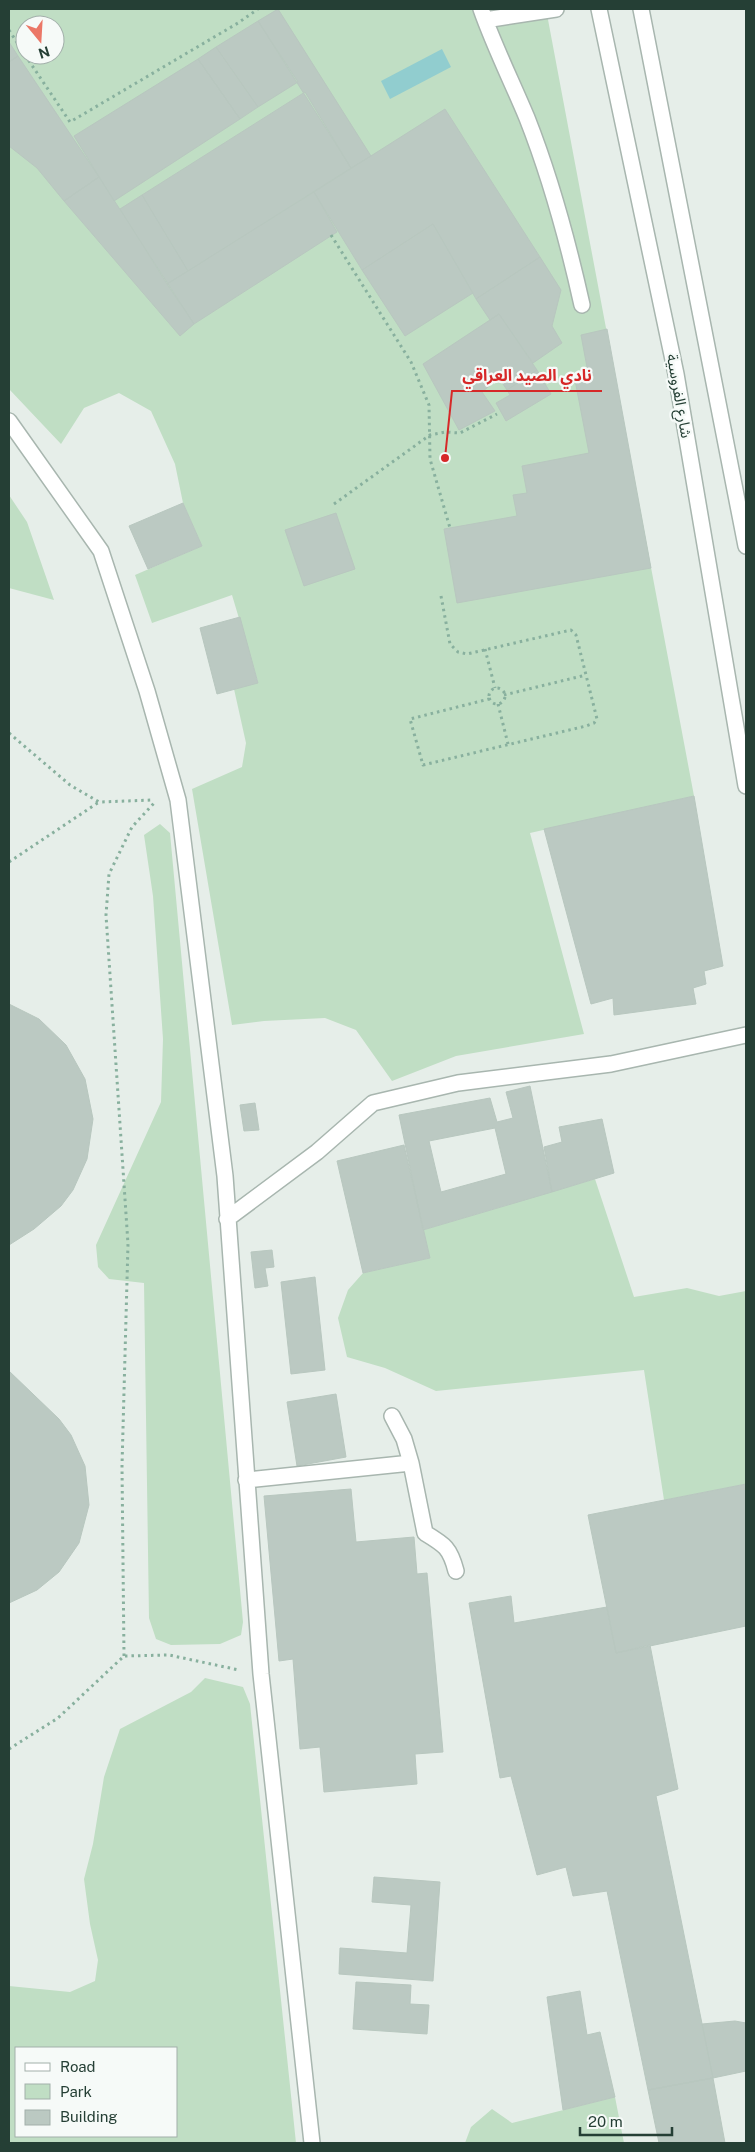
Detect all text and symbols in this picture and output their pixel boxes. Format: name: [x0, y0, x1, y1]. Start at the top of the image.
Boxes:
north arrow: [15, 15, 65, 65]
text: N: [36, 43, 52, 62]
street label: شارع الفروسية: [660, 353, 695, 440]
callout: نادي الصيد العراقي: [452, 360, 602, 391]
text: نادي الصيد العراقي: [462, 366, 592, 389]
legend: [15, 2047, 178, 2137]
text: Road: [60, 2058, 96, 2075]
text: Park: [60, 2083, 92, 2100]
scale bar: [580, 2104, 672, 2136]
text: Building: [60, 2108, 118, 2125]
text: 20 m: [588, 2113, 623, 2130]

